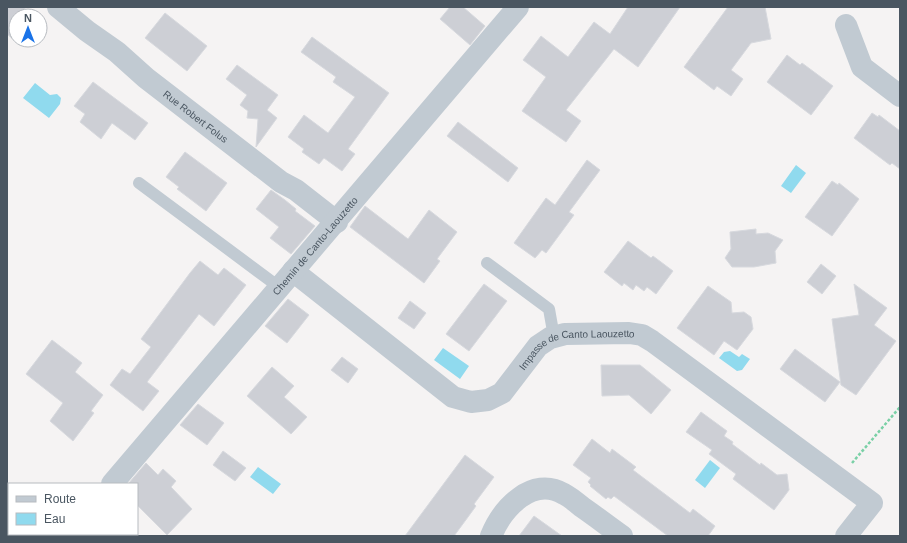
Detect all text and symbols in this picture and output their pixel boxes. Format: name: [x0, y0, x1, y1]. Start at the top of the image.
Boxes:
north arrow: [8, 8, 48, 48]
text: N: [24, 12, 32, 24]
street label: Rue Robert Folus: [161, 88, 230, 145]
street label: Chemin de Canto-Laouzetto: [270, 194, 360, 297]
street label: Impasse de Canto Laouzetto: [516, 327, 636, 372]
legend: [8, 483, 138, 535]
text: Route: [44, 492, 76, 506]
text: Eau: [44, 512, 65, 526]

